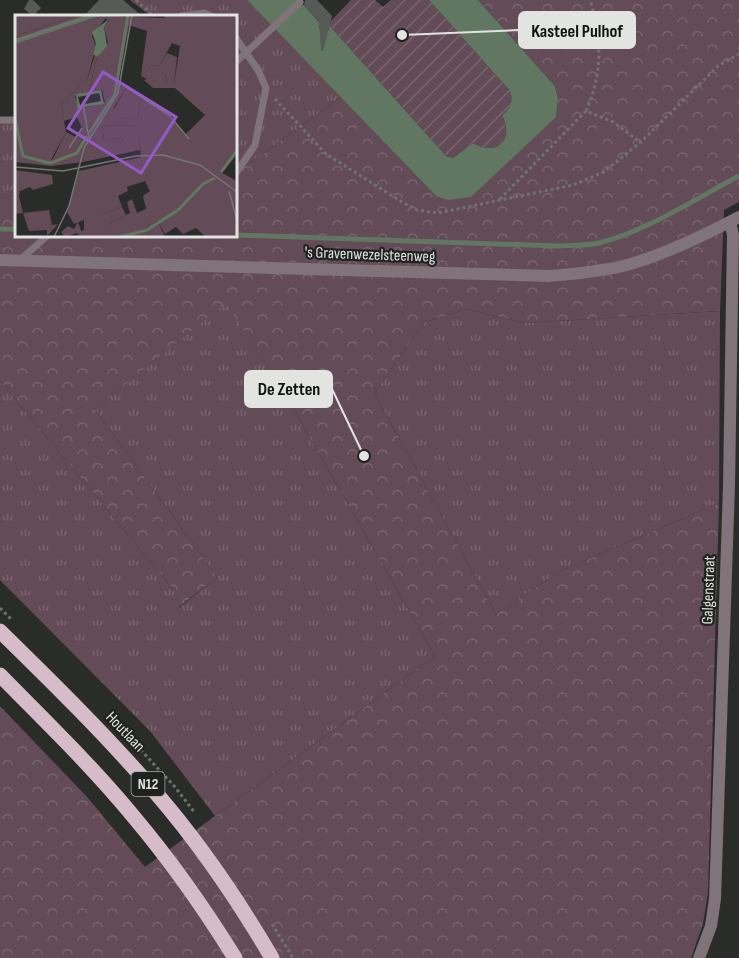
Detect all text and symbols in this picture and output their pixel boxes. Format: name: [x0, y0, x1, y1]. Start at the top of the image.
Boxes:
callout: Kasteel Pulhof: [519, 12, 635, 48]
inset map: [15, 15, 237, 237]
text: Kasteel Pulhof: [531, 21, 623, 42]
street label: 's Gravenwezelsteenweg: [304, 243, 436, 267]
callout: De Zetten: [245, 371, 332, 407]
text: De Zetten: [258, 379, 320, 400]
street label: Galgenstraat: [698, 555, 720, 625]
street label: Houtlaan: [101, 708, 149, 756]
road number: N12: [132, 772, 164, 796]

